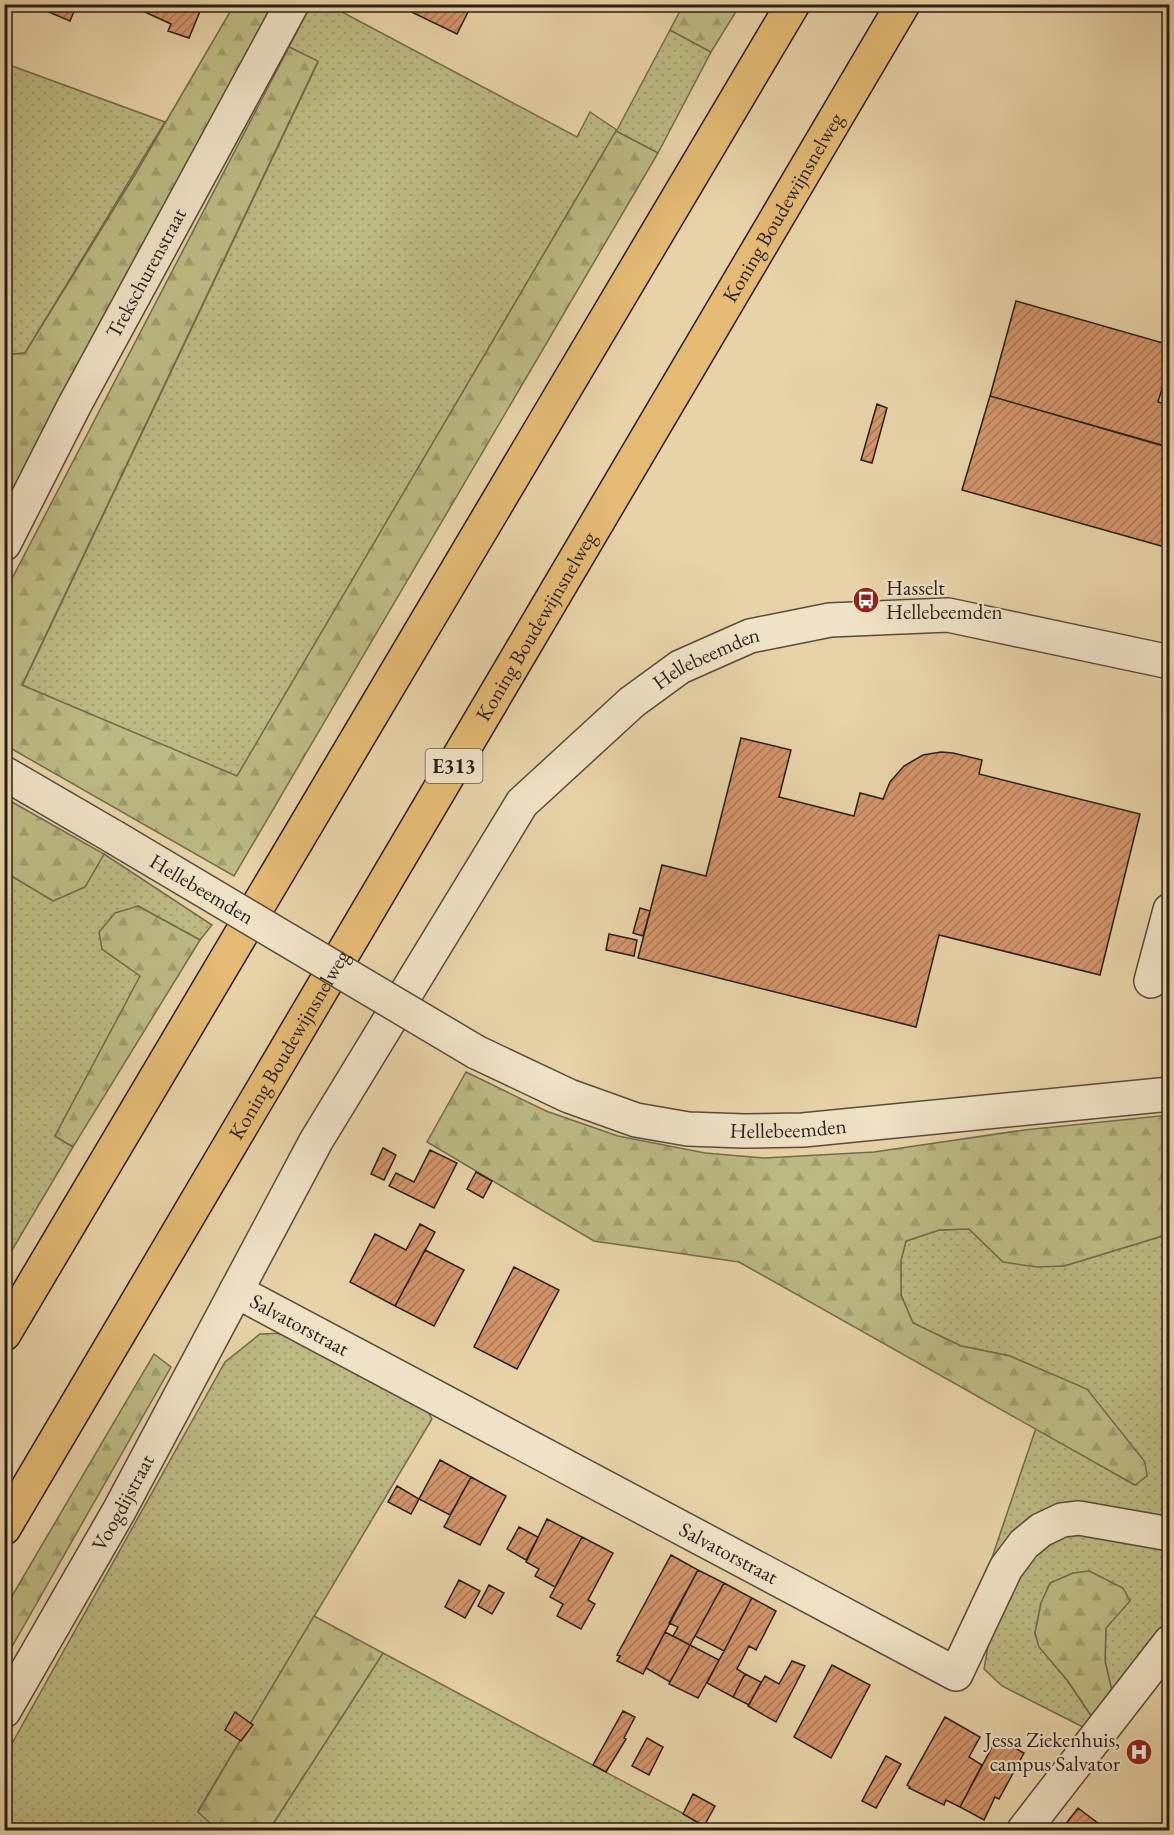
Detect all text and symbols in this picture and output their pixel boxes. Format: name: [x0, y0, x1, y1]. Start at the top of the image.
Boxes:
street label: Koning Boudewijnsnelweg: [716, 107, 849, 307]
street label: Trekschurenstraat: [99, 203, 192, 343]
street label: Koning Boudewijnsnelweg: [469, 525, 602, 726]
place label: Hasselt Hellebeemden: [886, 574, 1003, 625]
bus stop icon: Hasselt Hellebeemden: [851, 585, 881, 615]
street label: Hellebeemden: [647, 620, 762, 696]
road number: E313: [426, 749, 482, 783]
street label: Hellebeemden: [145, 847, 259, 930]
street label: Koning Boudewijnsnelweg: [222, 944, 355, 1144]
street label: Hellebeemden: [729, 1112, 848, 1144]
street label: Salvatorstraat: [246, 1287, 354, 1362]
street label: Voogdijstraat: [85, 1449, 160, 1556]
street label: Salvatorstraat: [675, 1515, 783, 1590]
place label: Jessa Ziekenhuis, campus Salvator: [983, 1726, 1120, 1777]
hospital icon: Jessa Ziekenhuis, campus Salvator: [1124, 1737, 1154, 1767]

